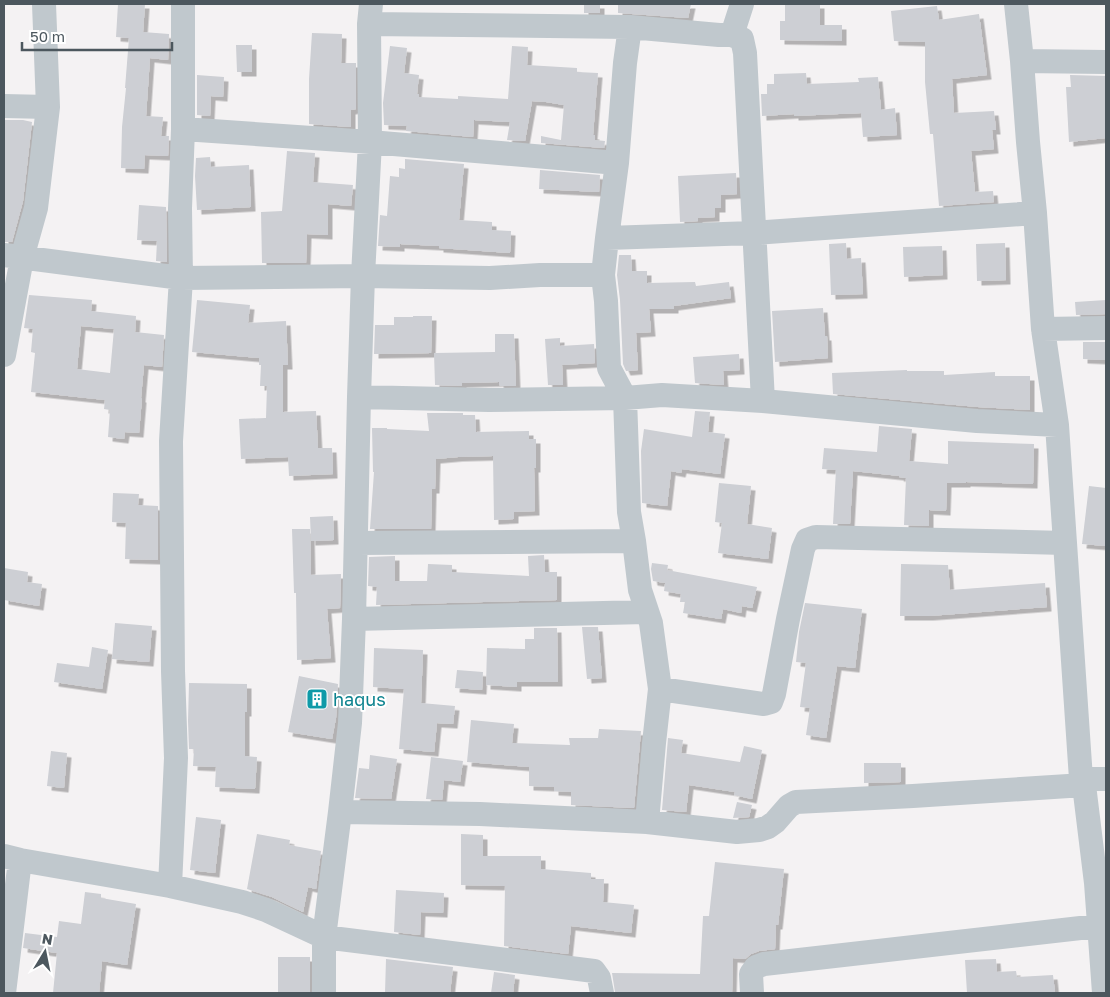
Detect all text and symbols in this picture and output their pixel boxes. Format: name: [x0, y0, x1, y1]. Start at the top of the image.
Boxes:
scale bar: [22, 20, 172, 52]
text: 50 m: [30, 27, 65, 45]
building icon: haqus: [305, 687, 329, 711]
place label: haqus: [333, 688, 386, 710]
north arrow: [20, 927, 70, 977]
text: N: [41, 929, 54, 948]

